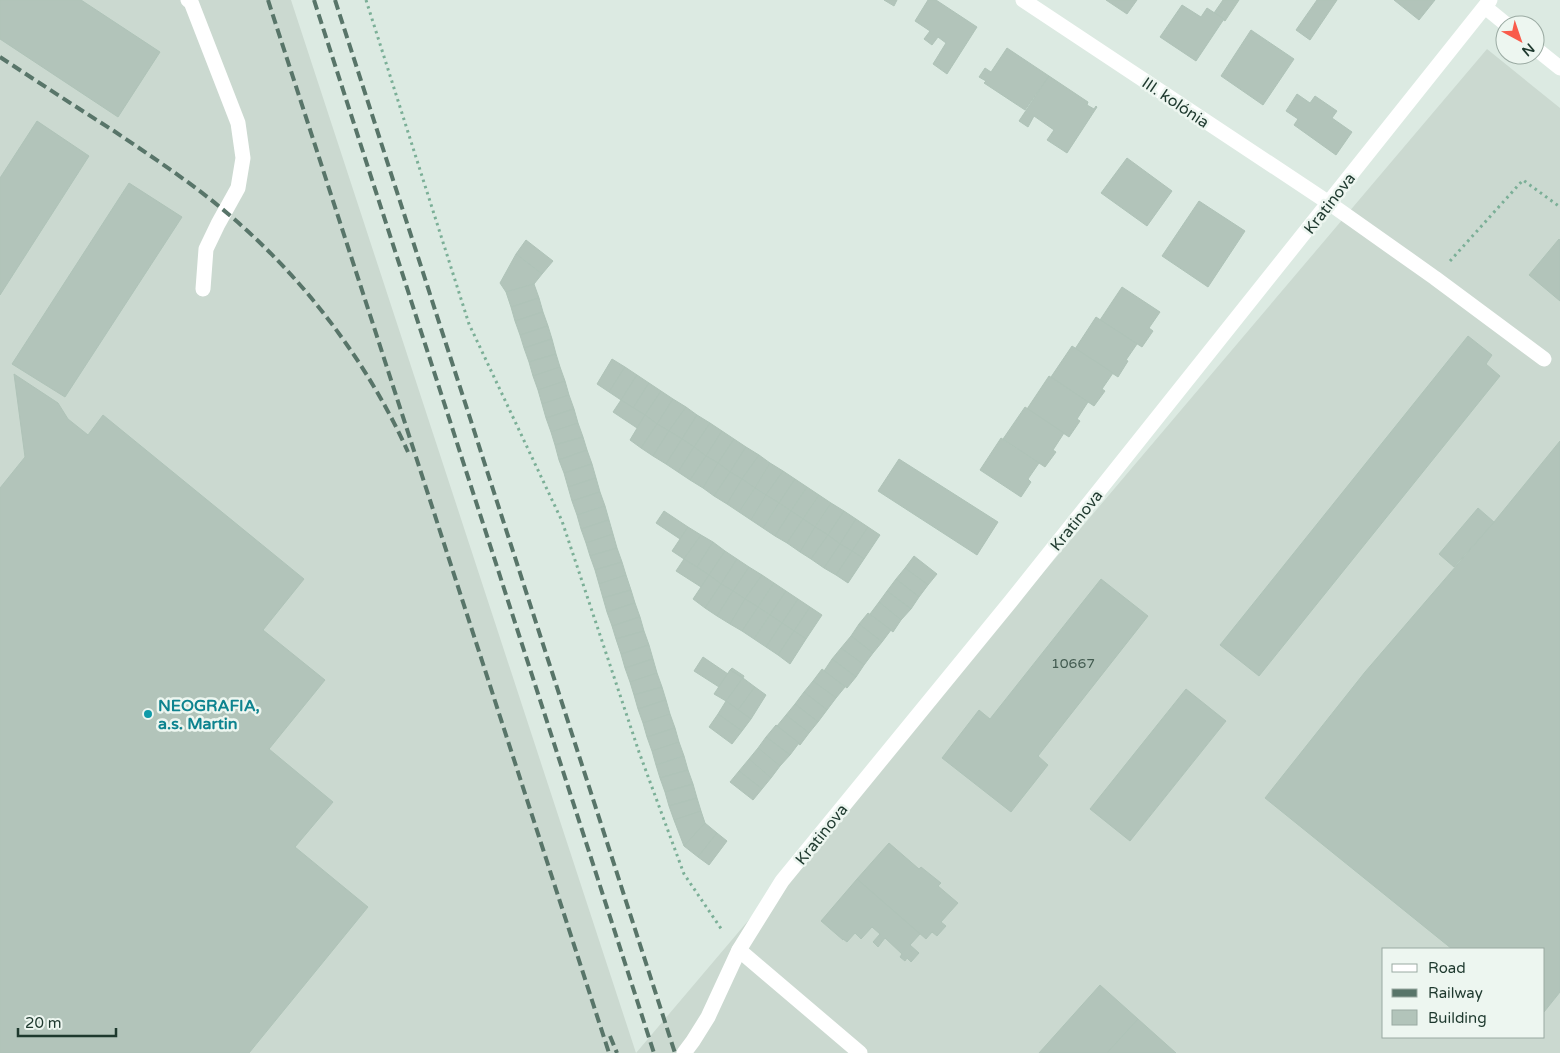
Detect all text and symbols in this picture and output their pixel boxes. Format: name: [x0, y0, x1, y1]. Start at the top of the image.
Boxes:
north arrow: [1495, 15, 1545, 65]
text: N: [1518, 39, 1538, 60]
street label: III. kolónia: [1138, 73, 1213, 133]
street label: Kratinova: [1300, 169, 1360, 238]
street label: Kratinova: [1046, 486, 1107, 555]
house number: 10667: [1051, 655, 1095, 672]
place label: NEOGRAFIA, a.s. Martin: [158, 696, 260, 734]
marker: NEOGRAFIA, a.s. Martin: [142, 708, 154, 720]
street label: Kratinova: [791, 800, 852, 869]
legend: [1382, 948, 1545, 1038]
text: Road: [1428, 959, 1466, 977]
text: Railway: [1428, 984, 1483, 1002]
scale bar: [18, 1006, 115, 1038]
text: Building: [1428, 1009, 1487, 1027]
text: 20 m: [25, 1014, 62, 1032]

